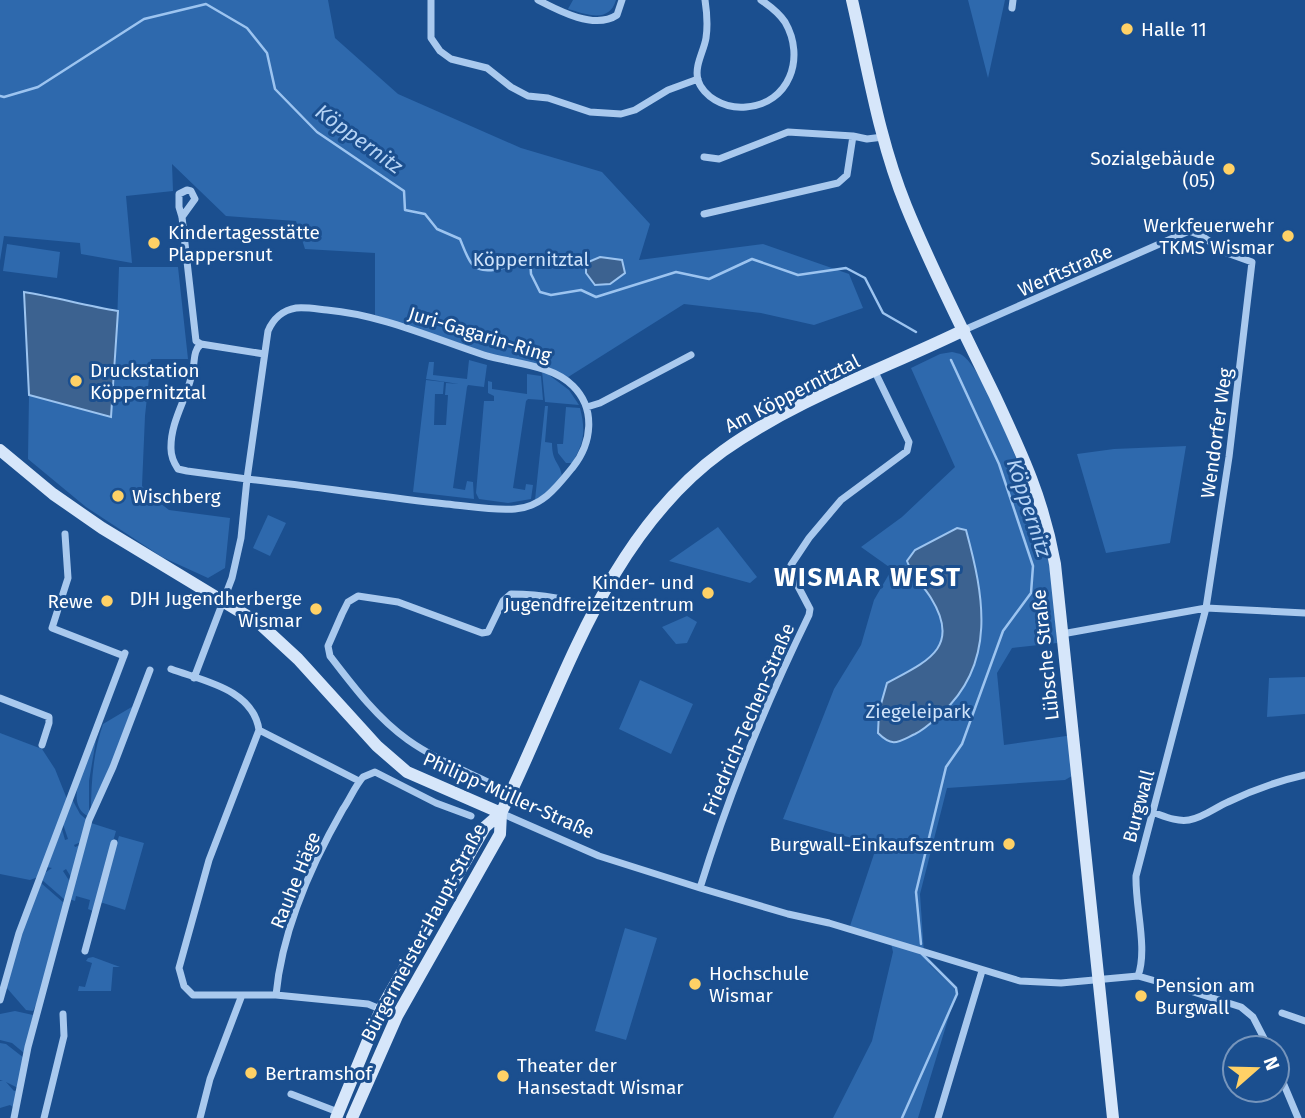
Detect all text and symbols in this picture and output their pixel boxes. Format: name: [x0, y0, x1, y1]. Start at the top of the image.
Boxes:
place label: Halle 11: [1141, 18, 1207, 41]
marker: Halle 11: [1119, 21, 1135, 37]
water label: Köppernitz: [310, 99, 409, 180]
place label: Sozialgebäude (05): [1090, 147, 1215, 192]
marker: Sozialgebäude (05): [1221, 161, 1237, 177]
place label: Werkfeuerwehr TKMS Wismar: [1143, 214, 1275, 259]
place label: Kindertagesstätte Plappersnut: [168, 221, 320, 266]
marker: Werkfeuerwehr TKMS Wismar: [1280, 228, 1296, 244]
marker: Kindertagesstätte Plappersnut: [146, 235, 162, 251]
street label: Werftstraße: [1014, 239, 1116, 301]
park label: Köppernitztal: [473, 248, 590, 271]
street label: Juri-Gagarin-Ring: [405, 302, 554, 367]
street label: Am Köppernitztal: [721, 349, 864, 437]
place label: Druckstation Köppernitztal: [90, 359, 207, 404]
street label: Wendorfer Weg: [1196, 366, 1237, 500]
marker: Druckstation Köppernitztal: [68, 373, 84, 389]
water label: Köppernitz: [1001, 456, 1057, 561]
place label: Wischberg: [132, 485, 221, 508]
marker: Wischberg: [110, 488, 126, 504]
district label: WISMAR WEST: [774, 562, 962, 593]
place label: Kinder- und Jugendfreizeitzentrum: [504, 571, 694, 616]
marker: Kinder- und Jugendfreizeitzentrum: [700, 585, 716, 601]
place label: DJH Jugendherberge Wismar: [129, 587, 303, 632]
street label: Lübsche Straße: [1027, 588, 1064, 722]
place label: Rewe: [47, 590, 93, 613]
marker: Rewe: [99, 593, 115, 609]
marker: DJH Jugendherberge Wismar: [308, 601, 324, 617]
street label: Friedrich-Techen-Straße: [698, 620, 799, 819]
park label: Ziegeleipark: [865, 700, 971, 723]
street label: Philipp-Müller-Straße: [420, 747, 598, 844]
street label: Burgwall: [1118, 767, 1159, 845]
street label: Bürgermeister-Haupt-Straße: [356, 819, 491, 1045]
street label: Rauhe Häge: [266, 828, 325, 932]
place label: Burgwall-Einkaufszentrum: [769, 833, 995, 856]
marker: Burgwall-Einkaufszentrum: [1001, 836, 1017, 852]
place label: Hochschule Wismar: [709, 962, 809, 1007]
place label: Pension am Burgwall: [1155, 974, 1255, 1019]
marker: Hochschule Wismar: [687, 976, 703, 992]
marker: Pension am Burgwall: [1133, 988, 1149, 1004]
north arrow: [1221, 1034, 1291, 1104]
text: N: [1259, 1053, 1284, 1073]
place label: Theater der Hansestadt Wismar: [517, 1054, 684, 1099]
place label: Bertramshof: [265, 1062, 373, 1085]
marker: Bertramshof: [243, 1065, 259, 1081]
marker: Theater der Hansestadt Wismar: [495, 1068, 511, 1084]

